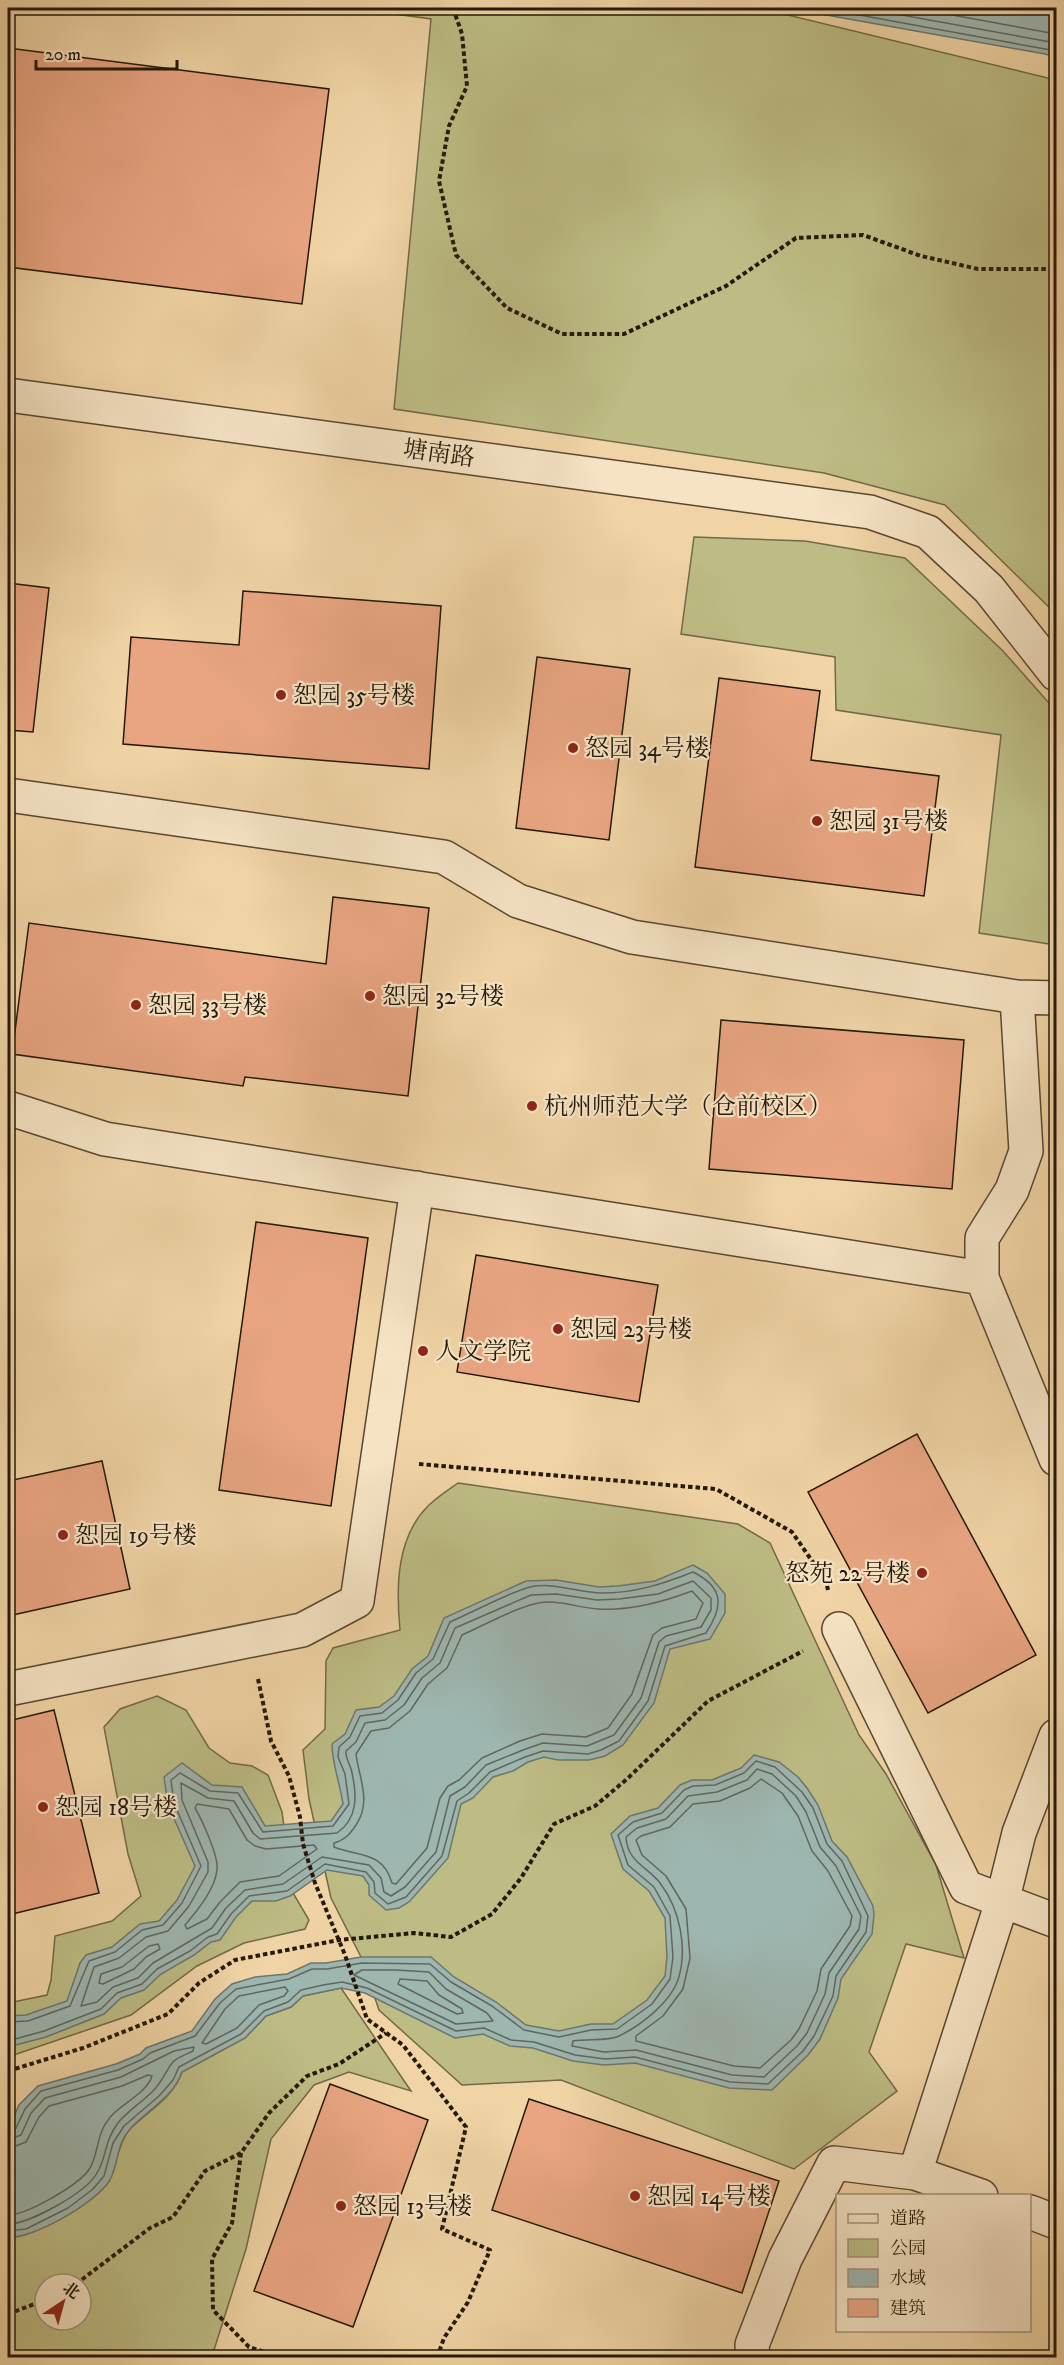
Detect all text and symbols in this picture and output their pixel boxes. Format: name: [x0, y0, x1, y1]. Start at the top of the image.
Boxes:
scale bar: [36, 33, 177, 71]
text: 20 m: [45, 44, 81, 66]
street label: 塘南路: [401, 434, 477, 474]
place label: 恕园 35号楼: [293, 681, 415, 711]
marker: 恕园 35号楼: [274, 688, 288, 702]
place label: 怒园 34号楼: [585, 734, 709, 764]
marker: 怒园 34号楼: [566, 741, 580, 755]
place label: 恕园 31号楼: [829, 807, 948, 837]
marker: 恕园 31号楼: [810, 814, 824, 828]
place label: 恕园 32号楼: [382, 982, 504, 1012]
marker: 恕园 32号楼: [363, 989, 377, 1003]
place label: 恕园 33号楼: [148, 991, 267, 1021]
marker: 恕园 33号楼: [129, 998, 143, 1012]
place label: 杭州师范大学（仓前校区）: [544, 1092, 832, 1122]
marker: 杭州师范大学（仓前校区）: [525, 1099, 539, 1113]
place label: 恕园 23号楼: [570, 1315, 692, 1345]
marker: 恕园 23号楼: [551, 1322, 565, 1336]
place label: 人文学院: [435, 1337, 531, 1367]
marker: 人文学院: [416, 1344, 430, 1358]
place label: 恕园 19号楼: [75, 1521, 197, 1551]
marker: 恕园 19号楼: [56, 1528, 70, 1542]
place label: 怒苑 22号楼: [785, 1559, 910, 1589]
marker: 怒苑 22号楼: [915, 1566, 929, 1580]
place label: 恕园 18号楼: [55, 1793, 177, 1823]
marker: 恕园 18号楼: [36, 1800, 50, 1814]
place label: 恕园 14号楼: [647, 2182, 771, 2212]
marker: 恕园 14号楼: [628, 2189, 642, 2203]
place label: 怒园 13号楼: [353, 2192, 472, 2222]
legend: [836, 2194, 1031, 2332]
marker: 怒园 13号楼: [334, 2199, 348, 2213]
text: 道路: [890, 2208, 926, 2230]
text: 公园: [890, 2238, 926, 2260]
text: 水域: [890, 2268, 926, 2290]
north arrow: [33, 2272, 93, 2332]
text: 北: [59, 2278, 84, 2303]
text: 建筑: [890, 2298, 926, 2320]

